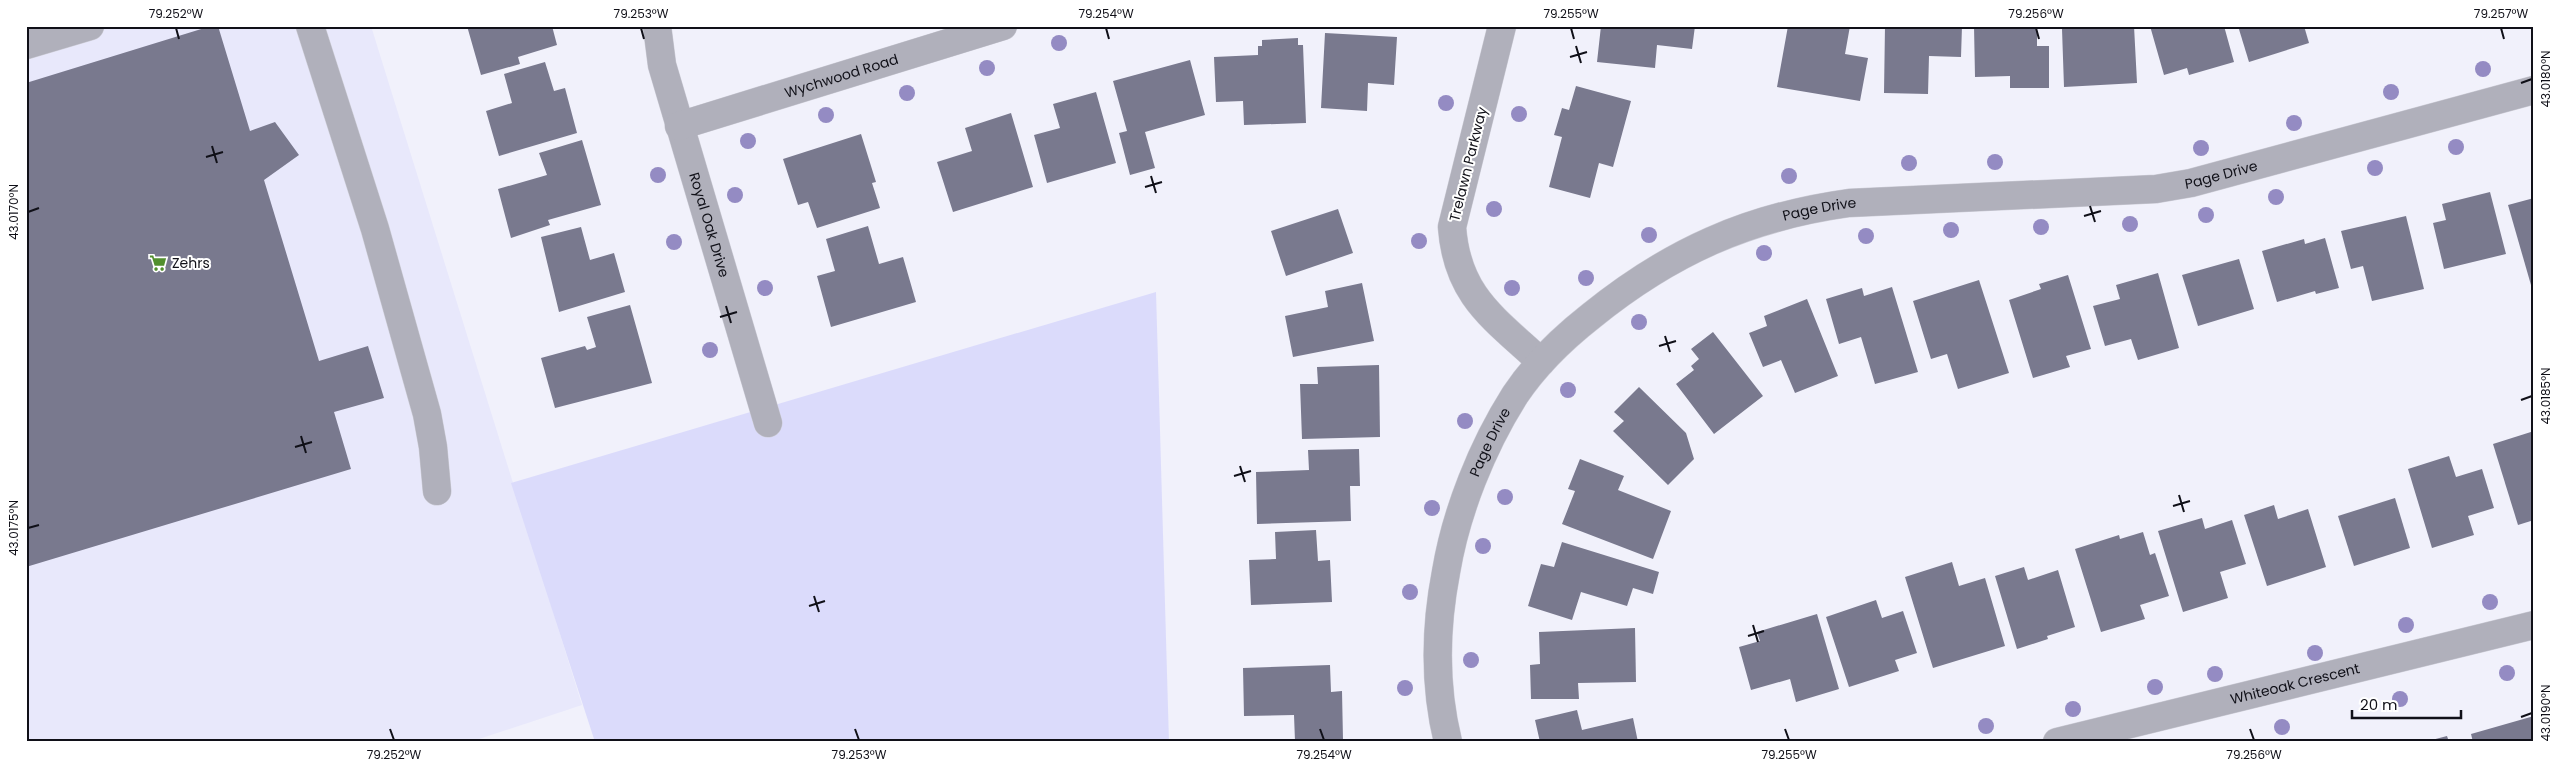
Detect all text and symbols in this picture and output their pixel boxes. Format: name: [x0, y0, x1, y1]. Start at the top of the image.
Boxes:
text: 79.252°W: [149, 5, 204, 22]
text: 79.253°W: [614, 5, 669, 22]
text: 79.254°W: [1078, 5, 1134, 22]
text: 79.255°W: [1543, 5, 1599, 22]
text: 79.256°W: [2008, 5, 2064, 22]
text: 79.257°W: [2474, 5, 2528, 22]
street label: Wychwood Road: [782, 49, 901, 103]
text: 43.0180°N: [2537, 51, 2554, 107]
street label: Trelawn Parkway: [1444, 105, 1492, 223]
street label: Page Drive: [2183, 155, 2260, 194]
street label: Royal Oak Drive: [684, 170, 734, 280]
text: 43.0170°N: [5, 184, 22, 240]
street label: Page Drive: [1780, 193, 1857, 226]
supermarket icon: Zehrs: [148, 253, 168, 273]
place label: Zehrs: [172, 253, 210, 273]
text: 43.0185°N: [2537, 368, 2554, 424]
street label: Page Drive: [1464, 404, 1515, 480]
text: 43.0175°N: [5, 500, 22, 556]
street label: Whiteoak Crescent: [2228, 658, 2362, 709]
text: 43.0190°N: [2537, 685, 2554, 741]
scale bar: [2352, 688, 2461, 720]
text: 20 m: [2360, 694, 2398, 715]
text: 79.252°W: [367, 746, 422, 763]
text: 79.253°W: [832, 746, 887, 763]
text: 79.254°W: [1296, 746, 1352, 763]
text: 79.255°W: [1761, 746, 1817, 763]
text: 79.256°W: [2226, 746, 2282, 763]

